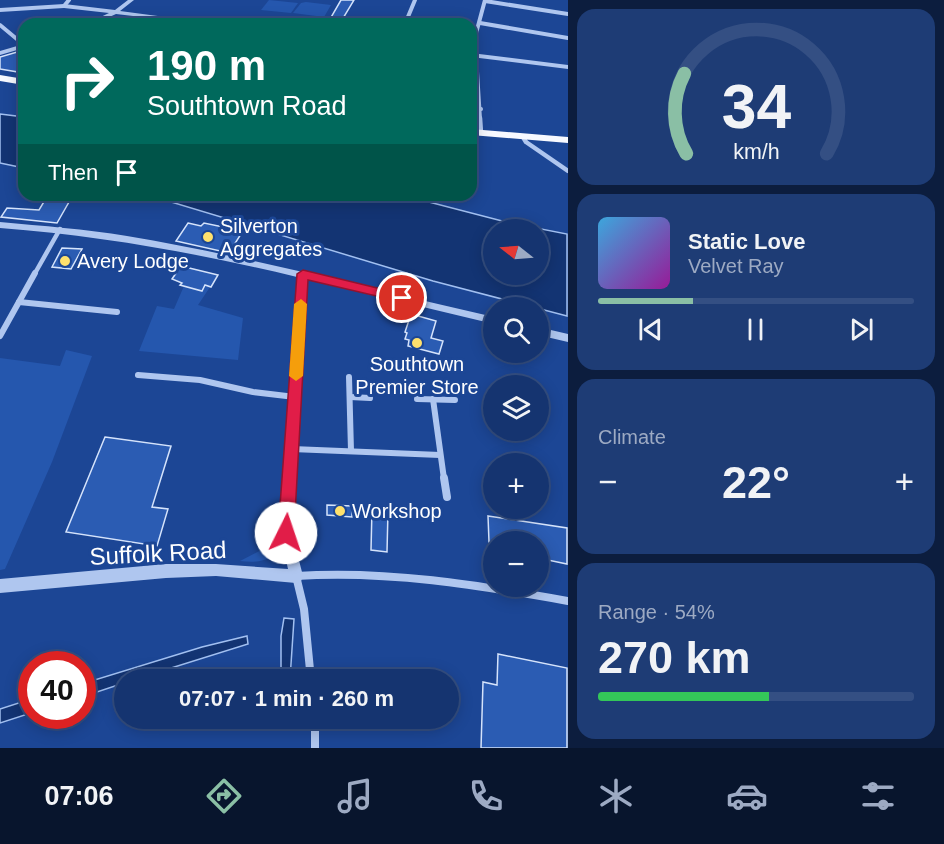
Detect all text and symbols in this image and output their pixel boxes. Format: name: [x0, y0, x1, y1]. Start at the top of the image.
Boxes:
icon: right: [48, 42, 126, 120]
text: 190 m: [147, 42, 266, 89]
text: 34: [721, 72, 791, 141]
text: Southtown Road: [147, 91, 347, 121]
text: km/h: [733, 140, 779, 164]
icon: arrive: [110, 156, 143, 189]
text: Then: [48, 160, 98, 185]
place label: Silverton Aggregates: [220, 215, 322, 260]
north arrow: [483, 219, 549, 285]
map controls: [483, 219, 549, 597]
text: Static Love: [688, 229, 805, 254]
marker: Silverton Aggregates: [201, 230, 215, 244]
place label: Avery Lodge: [77, 250, 189, 272]
marker: Avery Lodge: [58, 254, 72, 268]
text: Velvet Ray: [688, 255, 784, 277]
pin: [376, 272, 427, 323]
icon: arrive: [385, 281, 418, 314]
button: search: [483, 297, 549, 363]
icon: previous: [634, 313, 667, 346]
icon: pause: [739, 313, 772, 346]
icon: next: [845, 313, 878, 346]
marker: Southtown Premier Store: [410, 336, 424, 350]
place label: Southtown Premier Store: [355, 353, 479, 398]
button: layers: [483, 375, 549, 441]
text: Climate: [598, 426, 666, 448]
button: +: [483, 453, 549, 519]
text: 22°: [722, 457, 790, 508]
text: −: [598, 463, 617, 500]
text: +: [895, 463, 914, 500]
place label: Workshop: [352, 500, 442, 522]
position arrow: [254, 501, 318, 565]
marker: Workshop: [333, 504, 347, 518]
button: −: [483, 531, 549, 597]
street label: Suffolk Road: [89, 536, 227, 570]
text: Range · 54%: [598, 601, 715, 623]
text: 270 km: [598, 632, 751, 683]
speed limit sign: 40: [18, 651, 96, 729]
text: 07:07 · 1 min · 260 m: [179, 686, 394, 711]
icon: directions: [203, 775, 245, 817]
icon: music: [334, 775, 376, 817]
icon: phone: [465, 775, 507, 817]
icon: climate: [595, 775, 637, 817]
icon: car: [726, 775, 768, 817]
icon: filters: [857, 775, 899, 817]
text: 07:06: [44, 781, 114, 811]

